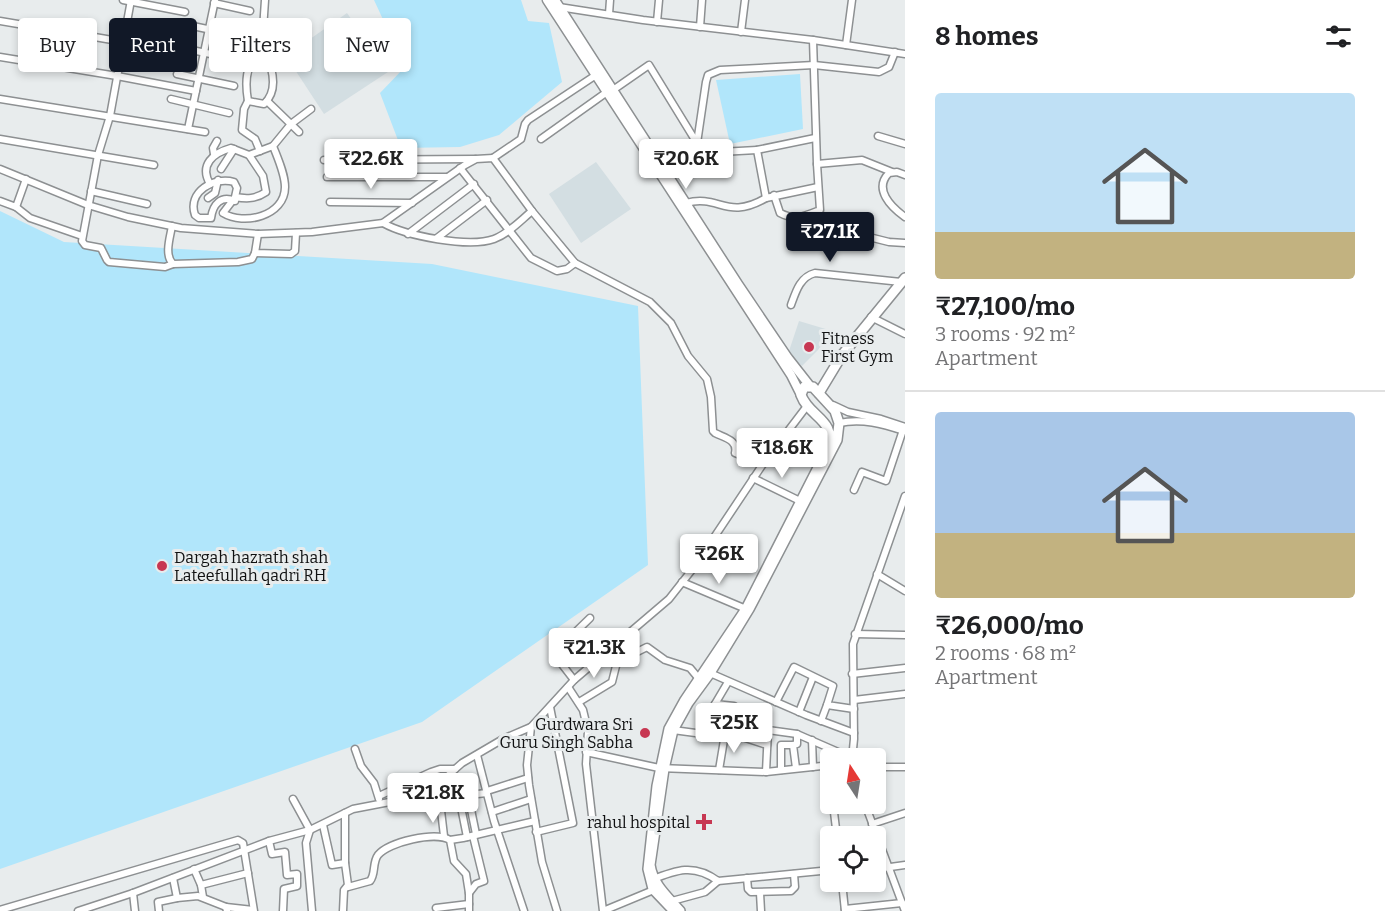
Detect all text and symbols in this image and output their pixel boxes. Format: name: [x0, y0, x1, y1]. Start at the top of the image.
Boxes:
chip: Buy: [18, 18, 97, 72]
chip: Rent: [109, 18, 197, 72]
chip: Filters: [209, 18, 312, 72]
chip: New: [324, 18, 411, 72]
icon: filters: [1322, 20, 1355, 53]
text: 8 homes: [935, 21, 1039, 52]
icon: home: [1091, 132, 1199, 240]
pin: ₹22.6K: [322, 139, 420, 190]
pin: ₹20.6K: [637, 139, 735, 190]
text: ₹22.6K: [338, 146, 404, 170]
text: ₹20.6K: [653, 146, 719, 170]
pin: ₹27.1K: [781, 212, 879, 263]
text: ₹27.1K: [800, 219, 860, 243]
text: ₹27,100/mo: [935, 291, 1075, 322]
text: 3 rooms · 92 m²: [935, 322, 1075, 346]
place label: Fitness First Gym: [821, 329, 893, 366]
marker: Fitness First Gym: [802, 340, 816, 354]
text: Apartment: [935, 346, 1038, 370]
pin: ₹18.6K: [733, 428, 831, 479]
text: ₹18.6K: [751, 435, 813, 459]
icon: home: [1091, 451, 1199, 559]
pin: ₹26K: [683, 534, 755, 585]
text: ₹26K: [694, 541, 744, 565]
place label: Dargah hazrath shah Lateefullah qadri RH: [174, 548, 328, 585]
marker: Dargah hazrath shah Lateefullah qadri RH: [155, 559, 169, 573]
text: ₹26,000/mo: [935, 610, 1084, 641]
pin: ₹21.3K: [545, 628, 643, 679]
text: ₹21.3K: [563, 635, 625, 659]
text: 2 rooms · 68 m²: [935, 641, 1076, 665]
text: Apartment: [935, 665, 1038, 689]
pin: ₹25K: [698, 703, 770, 754]
text: ₹25K: [709, 710, 759, 734]
place label: Gurdwara Sri Guru Singh Sabha: [500, 715, 633, 752]
marker: Gurdwara Sri Guru Singh Sabha: [638, 726, 652, 740]
north arrow: [820, 748, 886, 814]
map controls: [820, 748, 886, 892]
pin: ₹21.8K: [384, 773, 482, 824]
text: ₹21.8K: [401, 780, 465, 804]
place label: rahul hospital: [587, 813, 690, 832]
marker: rahul hospital: [695, 813, 713, 831]
button: locate: [820, 826, 886, 892]

